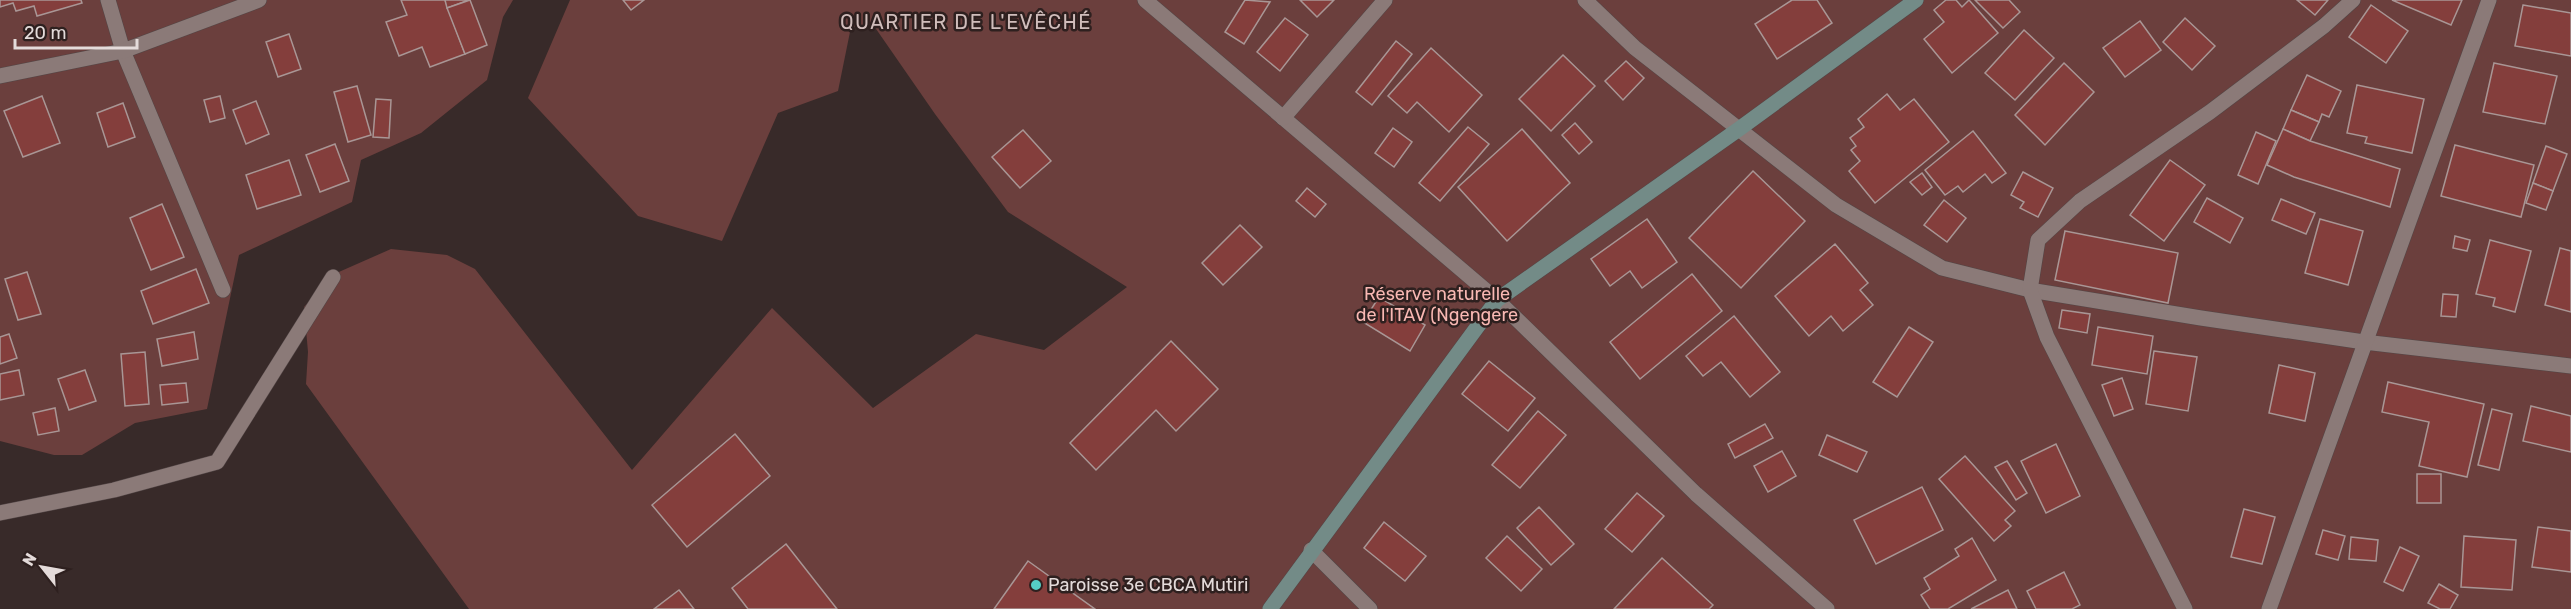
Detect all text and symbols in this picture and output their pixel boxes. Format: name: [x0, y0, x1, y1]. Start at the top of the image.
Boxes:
district label: QUARTIER DE L'EVÊCHÉ: [840, 10, 1092, 34]
scale bar: [15, 12, 136, 50]
text: 20 m: [24, 22, 66, 44]
park label: Réserve naturelle de l'ITAV (Ngengere: [1356, 283, 1518, 326]
north arrow: [12, 537, 72, 597]
text: N: [18, 550, 41, 569]
place label: Paroisse 3e CBCA Mutiri: [1048, 574, 1248, 596]
marker: Paroisse 3e CBCA Mutiri: [1029, 578, 1043, 592]

